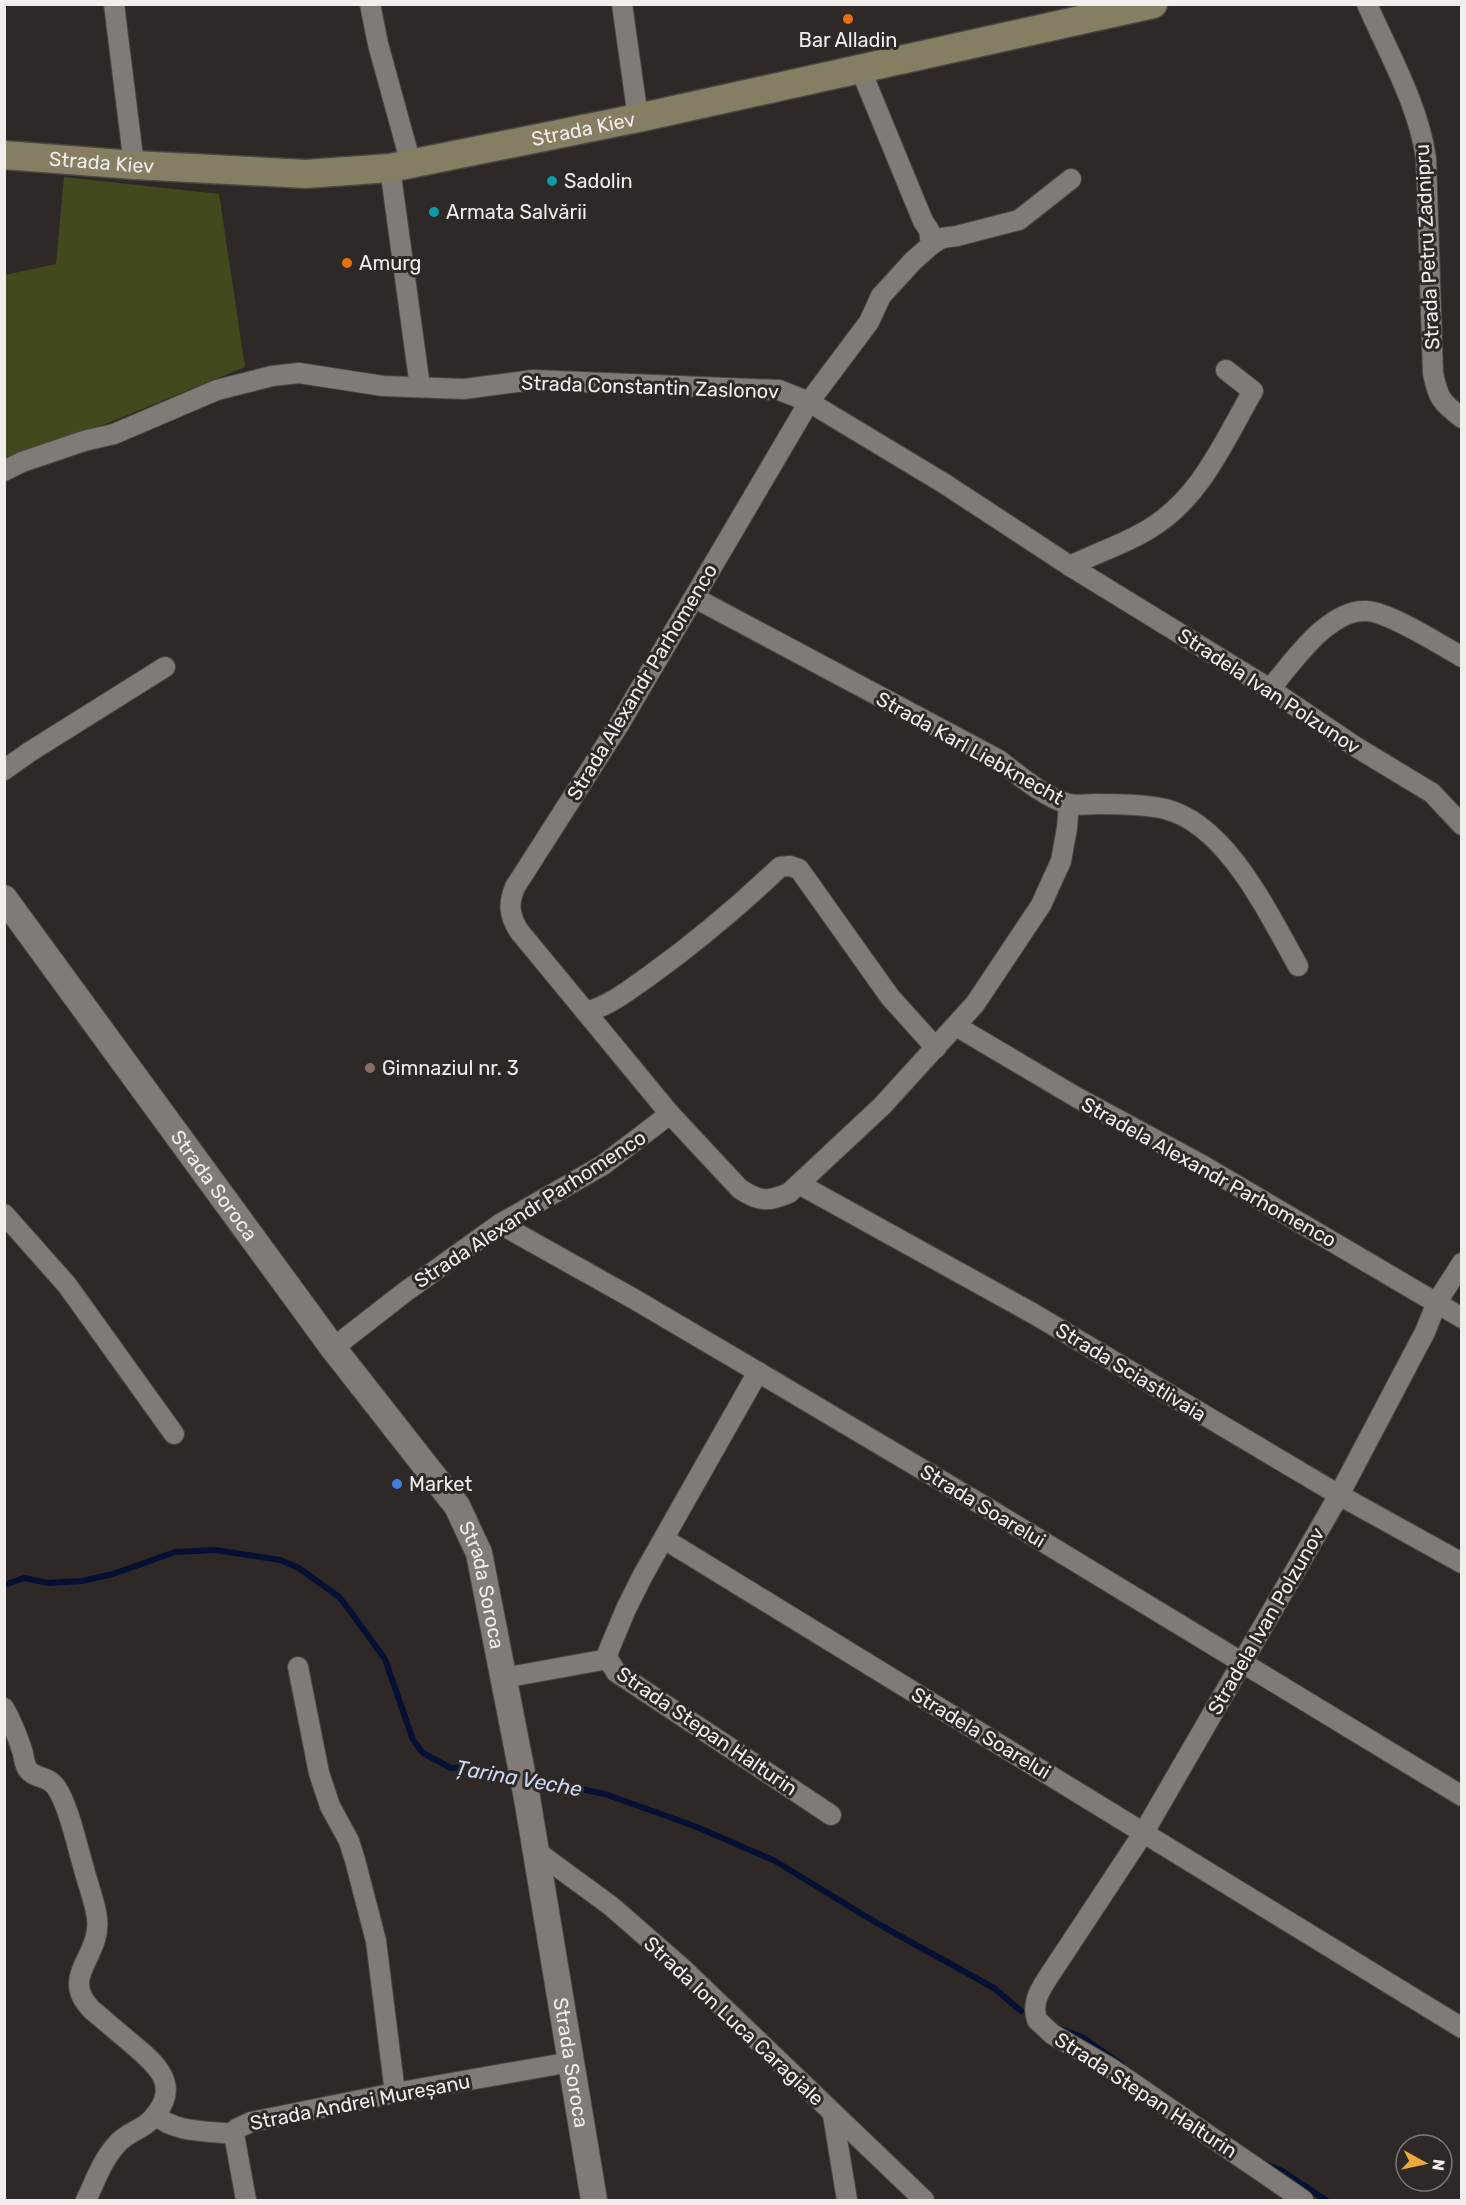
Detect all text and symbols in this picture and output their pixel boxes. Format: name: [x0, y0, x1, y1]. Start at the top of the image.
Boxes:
marker: Bar Alladin: [841, 12, 855, 26]
place label: Bar Alladin: [799, 28, 897, 52]
street label: Strada Kiev: [529, 107, 637, 151]
street label: Strada Petru Zadnipru: [1410, 143, 1444, 351]
street label: Strada Kiev: [48, 147, 155, 178]
place label: Sadolin: [564, 169, 633, 193]
marker: Sadolin: [545, 174, 559, 188]
place label: Armata Salvării: [446, 200, 587, 224]
marker: Armata Salvării: [427, 205, 441, 219]
place label: Amurg: [359, 251, 422, 275]
marker: Amurg: [340, 256, 354, 270]
street label: Strada Constantin Zaslonov: [521, 371, 779, 403]
street label: Strada Alexandr Parhomenco: [562, 559, 722, 805]
street label: Stradela Ivan Polzunov: [1173, 623, 1365, 759]
street label: Strada Karl Liebknecht: [872, 686, 1068, 810]
place label: Gimnaziul nr. 3: [382, 1056, 519, 1080]
marker: Gimnaziul nr. 3: [363, 1061, 377, 1075]
street label: Stradela Alexandr Parhomenco: [1077, 1092, 1341, 1252]
street label: Strada Soroca: [166, 1125, 263, 1246]
street label: Strada Alexandr Parhomenco: [410, 1125, 650, 1293]
street label: Strada Sciastlivaia: [1051, 1318, 1211, 1426]
street label: Strada Soarelui: [916, 1459, 1050, 1553]
place label: Market: [409, 1472, 472, 1496]
marker: Market: [390, 1477, 404, 1491]
street label: Strada Soroca: [454, 1517, 510, 1651]
street label: Stradela Ivan Polzunov: [1203, 1523, 1329, 1719]
street label: Strada Stepan Halturin: [612, 1662, 802, 1800]
street label: Stradela Soarelui: [907, 1682, 1055, 1784]
water label: Țarina Veche: [454, 1755, 584, 1801]
street label: Strada Ion Luca Caragiale: [639, 1931, 829, 2111]
street label: Strada Soroca: [548, 1996, 594, 2129]
street label: Strada Stepan Halturin: [1050, 2027, 1242, 2163]
street label: Strada Andrei Mureșanu: [248, 2069, 472, 2135]
north arrow: [1394, 2133, 1454, 2193]
text: N: [1428, 2158, 1449, 2172]

